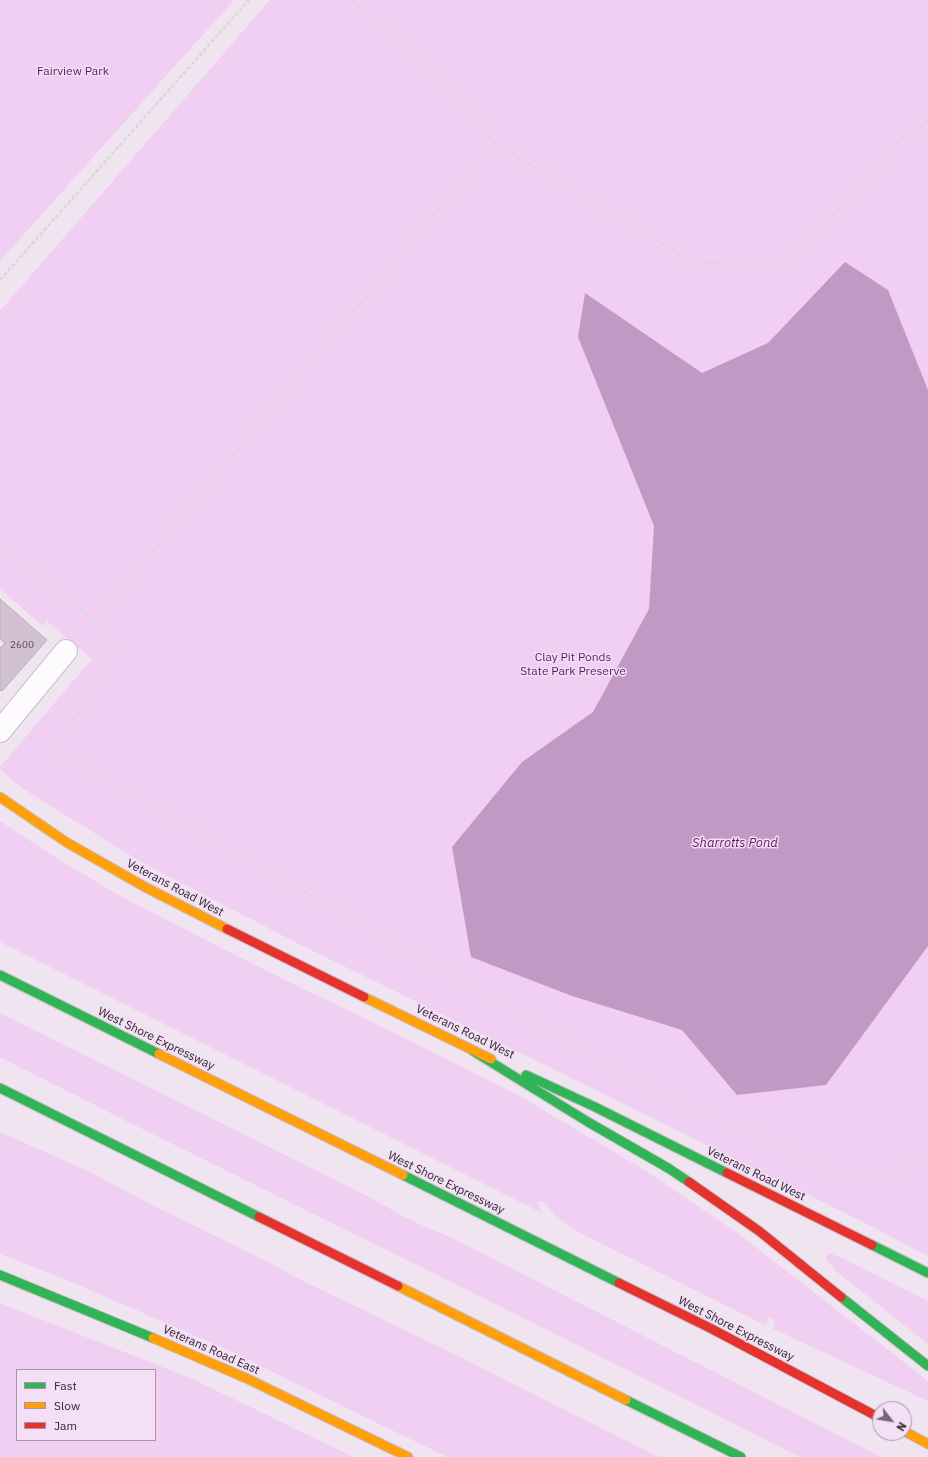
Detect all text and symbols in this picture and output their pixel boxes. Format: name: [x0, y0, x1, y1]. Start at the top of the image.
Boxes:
park label: Fairview Park: [37, 65, 109, 79]
house number: 2600: [10, 639, 34, 651]
park label: Clay Pit Ponds State Park Preserve: [520, 651, 626, 679]
water label: Sharrotts Pond: [692, 835, 778, 851]
street label: Veterans Road West: [124, 856, 226, 920]
street label: Veterans Road West: [413, 1002, 517, 1062]
street label: West Shore Expressway: [95, 1004, 217, 1074]
street label: Veterans Road West: [704, 1144, 808, 1204]
street label: West Shore Expressway: [385, 1148, 507, 1218]
street label: West Shore Expressway: [676, 1294, 796, 1364]
street label: Veterans Road East: [160, 1322, 262, 1378]
legend: [16, 1369, 156, 1441]
text: Fast: [54, 1378, 77, 1393]
text: Slow: [54, 1398, 80, 1413]
north arrow: [872, 1401, 912, 1441]
text: Jam: [54, 1418, 77, 1433]
text: N: [893, 1420, 909, 1434]

